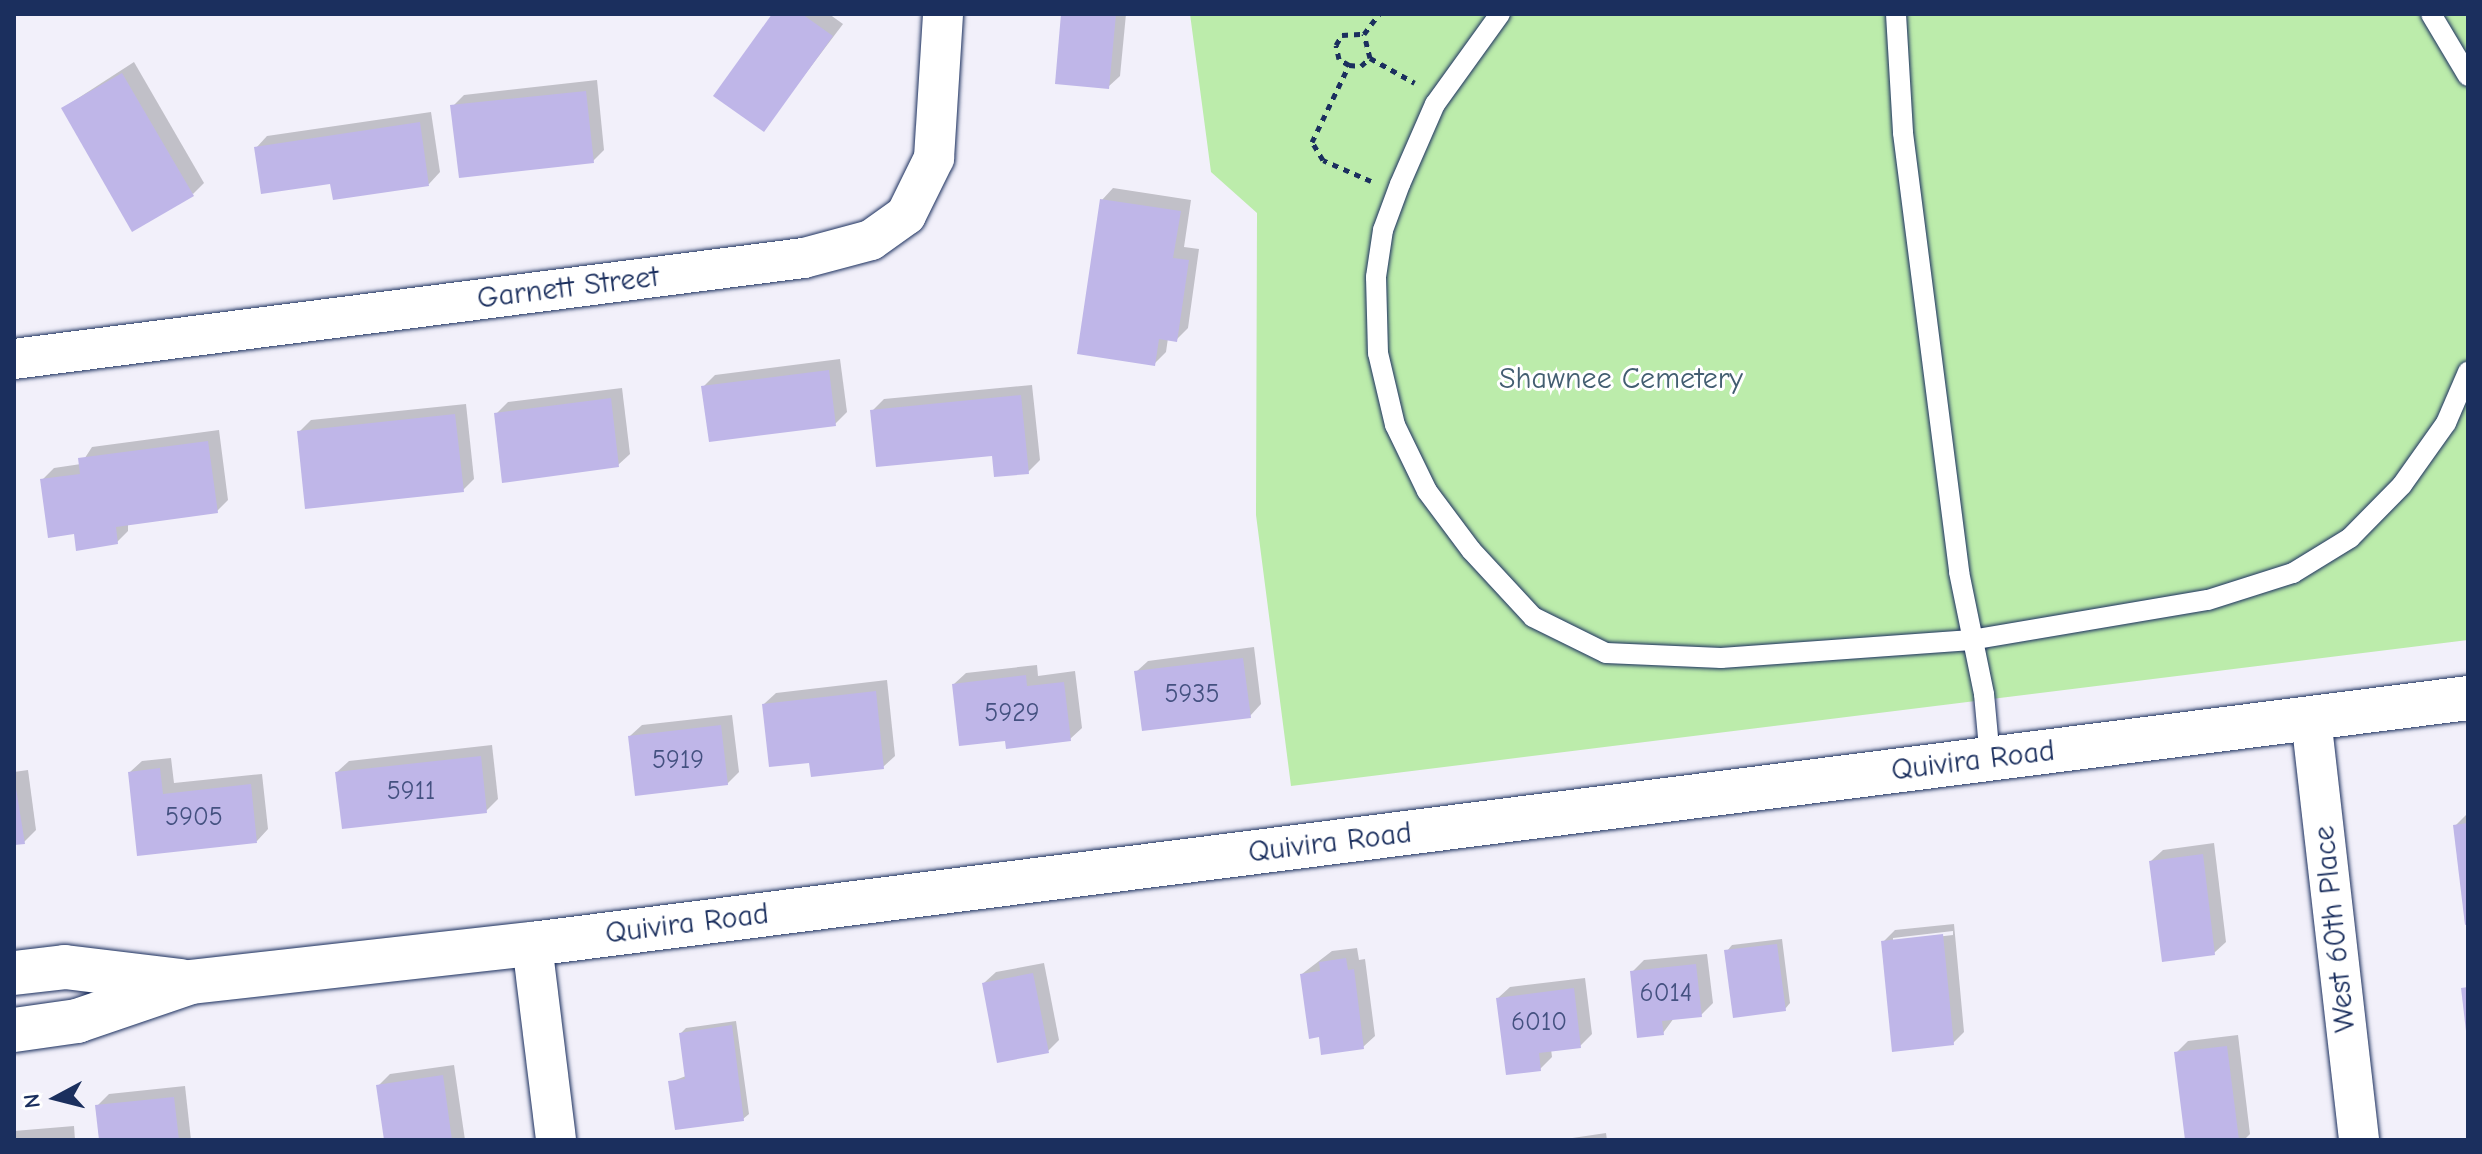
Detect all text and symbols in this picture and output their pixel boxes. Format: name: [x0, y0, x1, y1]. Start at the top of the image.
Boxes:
street label: Garnett Street: [475, 259, 661, 317]
park label: Shawnee Cemetery: [1499, 361, 1743, 397]
house number: 5935: [1164, 679, 1220, 711]
house number: 5929: [984, 698, 1040, 730]
street label: Quivira Road: [1889, 733, 2057, 789]
house number: 5919: [652, 745, 704, 777]
house number: 5911: [387, 776, 435, 808]
house number: 5905: [165, 802, 223, 834]
street label: Quivira Road: [1246, 815, 1414, 871]
street label: West 60th Place: [2306, 824, 2364, 1034]
street label: Quivira Road: [603, 896, 771, 952]
house number: 6014: [1640, 978, 1692, 1010]
house number: 6010: [1511, 1007, 1567, 1039]
north arrow: [16, 1058, 96, 1138]
text: N: [18, 1092, 46, 1110]

